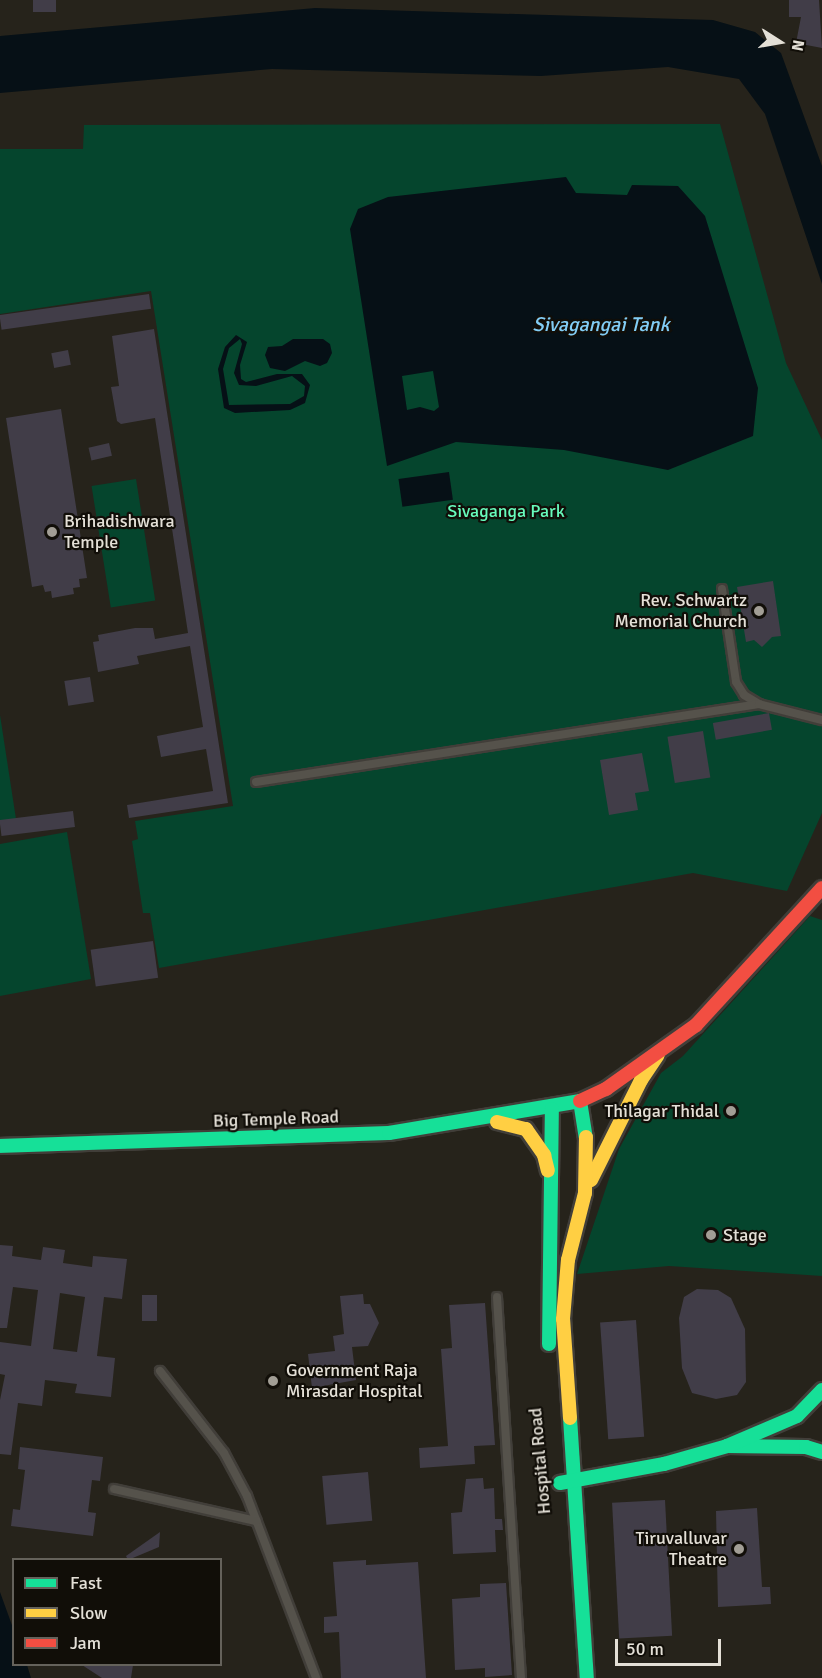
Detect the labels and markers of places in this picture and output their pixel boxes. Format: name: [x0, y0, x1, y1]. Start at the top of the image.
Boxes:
place label: Brihadishwara Temple: [64, 511, 175, 554]
marker: Brihadishwara Temple: [45, 525, 59, 539]
place label: Rev. Schwartz Memorial Church: [614, 590, 747, 632]
marker: Rev. Schwartz Memorial Church: [752, 604, 766, 618]
place label: Thilagar Thidal: [604, 1100, 719, 1122]
marker: Thilagar Thidal: [724, 1104, 738, 1118]
place label: Stage: [723, 1224, 767, 1246]
marker: Stage: [704, 1228, 718, 1242]
place label: Government Raja Mirasdar Hospital: [286, 1360, 423, 1402]
marker: Government Raja Mirasdar Hospital: [264, 1372, 282, 1390]
place label: Tiruvalluvar Theatre: [636, 1528, 727, 1570]
marker: Tiruvalluvar Theatre: [732, 1542, 746, 1556]

